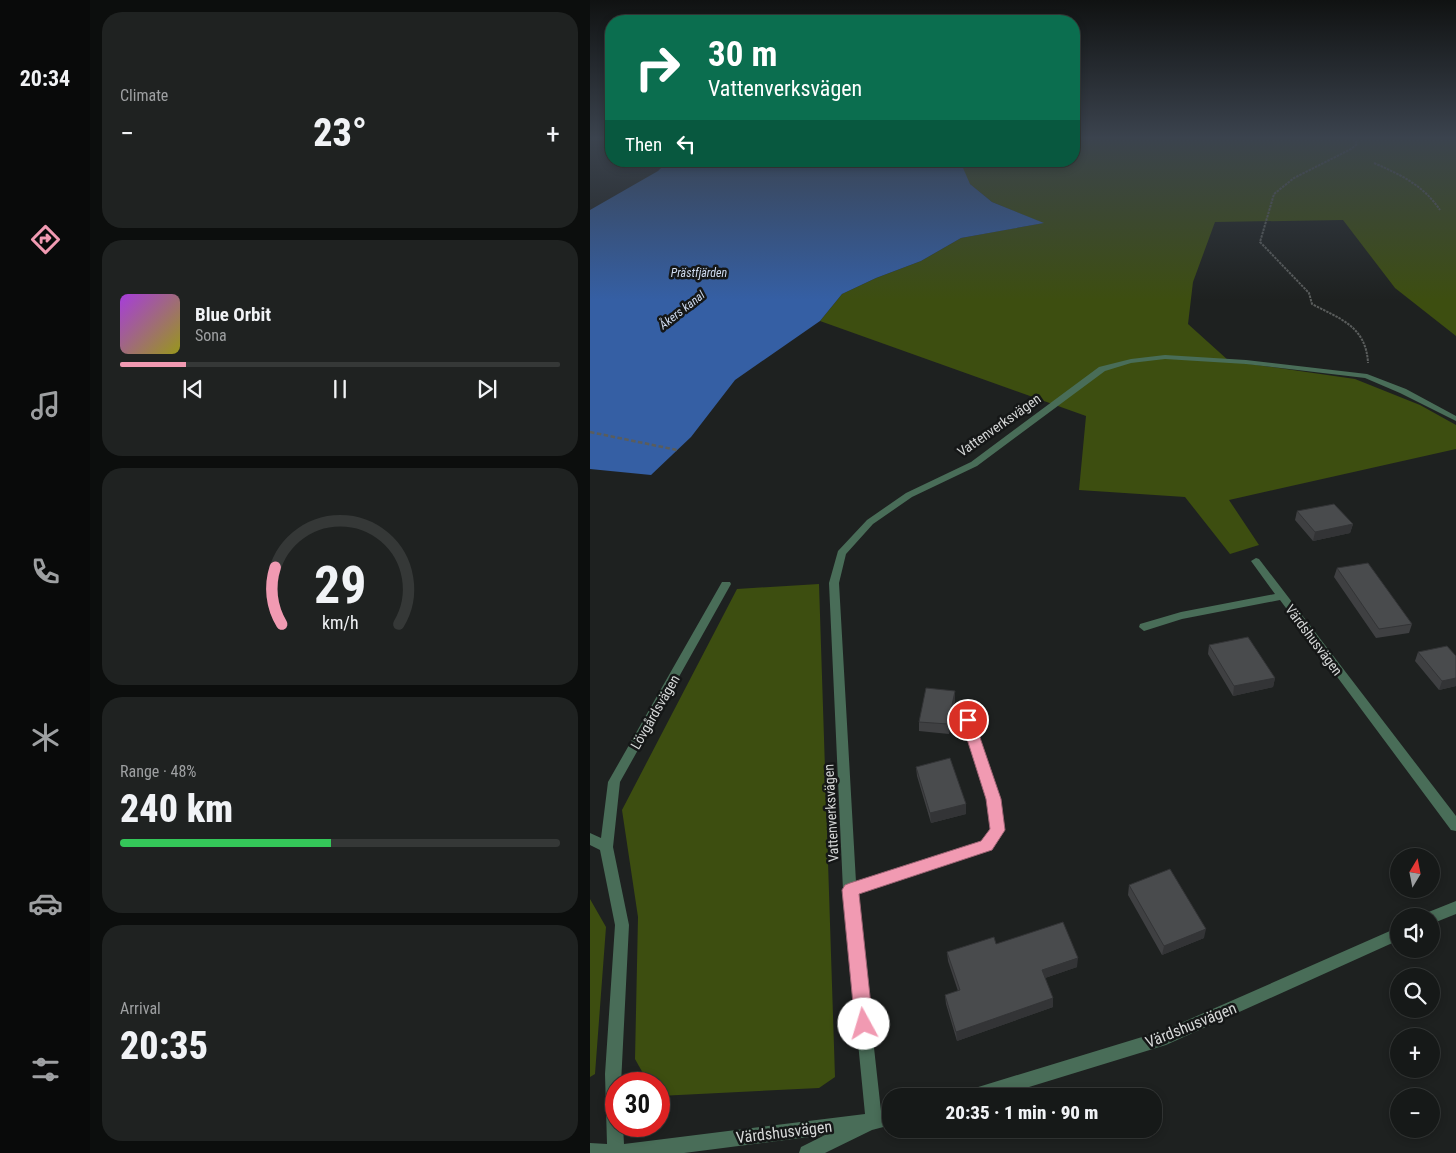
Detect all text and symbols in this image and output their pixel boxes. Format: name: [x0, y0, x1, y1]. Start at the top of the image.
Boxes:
text: 30 m: [708, 34, 777, 75]
icon: right: [625, 35, 690, 100]
text: 20:34: [20, 66, 70, 91]
text: Vattenverksvägen: [708, 76, 862, 101]
text: Climate: [120, 86, 168, 105]
text: 23°: [313, 111, 367, 155]
text: −: [120, 117, 134, 150]
text: +: [546, 117, 560, 150]
icon: left: [672, 130, 700, 158]
text: Then: [625, 133, 662, 156]
icon: directions: [28, 222, 63, 257]
water label: Prästfjärden: [671, 266, 727, 280]
water label: Åkers kanal: [655, 287, 708, 333]
text: Blue Orbit: [195, 303, 271, 326]
text: Sona: [195, 326, 227, 345]
icon: previous: [179, 375, 207, 403]
icon: pause: [326, 375, 354, 403]
icon: next: [473, 375, 501, 403]
icon: music: [28, 388, 63, 423]
street label: Vattenverksvägen: [954, 390, 1044, 460]
icon: phone: [28, 554, 63, 589]
text: 29: [314, 555, 366, 616]
street label: Värdshusvägen: [1282, 601, 1346, 679]
text: km/h: [322, 612, 358, 633]
street label: Lövgårdsvägen: [627, 672, 683, 752]
pin: [947, 699, 989, 741]
icon: arrive: [954, 706, 982, 734]
icon: climate: [28, 720, 63, 755]
text: Range · 48%: [120, 762, 196, 781]
street label: Vattenverksvägen: [820, 764, 842, 862]
text: 240 km: [120, 787, 233, 831]
north arrow: [1390, 848, 1440, 898]
map controls: [1390, 848, 1440, 1138]
icon: car: [28, 886, 63, 921]
button: sound: [1390, 908, 1440, 958]
button: search: [1390, 968, 1440, 1018]
position arrow: [837, 997, 889, 1049]
street label: Värdshusvägen: [1143, 998, 1239, 1052]
text: Arrival: [120, 999, 161, 1018]
text: 20:35: [120, 1024, 208, 1068]
button: +: [1390, 1028, 1440, 1078]
icon: filters: [28, 1052, 63, 1087]
speed limit sign: 30: [605, 1072, 670, 1137]
button: −: [1390, 1088, 1440, 1138]
text: 20:35 · 1 min · 90 m: [946, 1101, 1098, 1124]
street label: Värdshusvägen: [735, 1117, 833, 1147]

